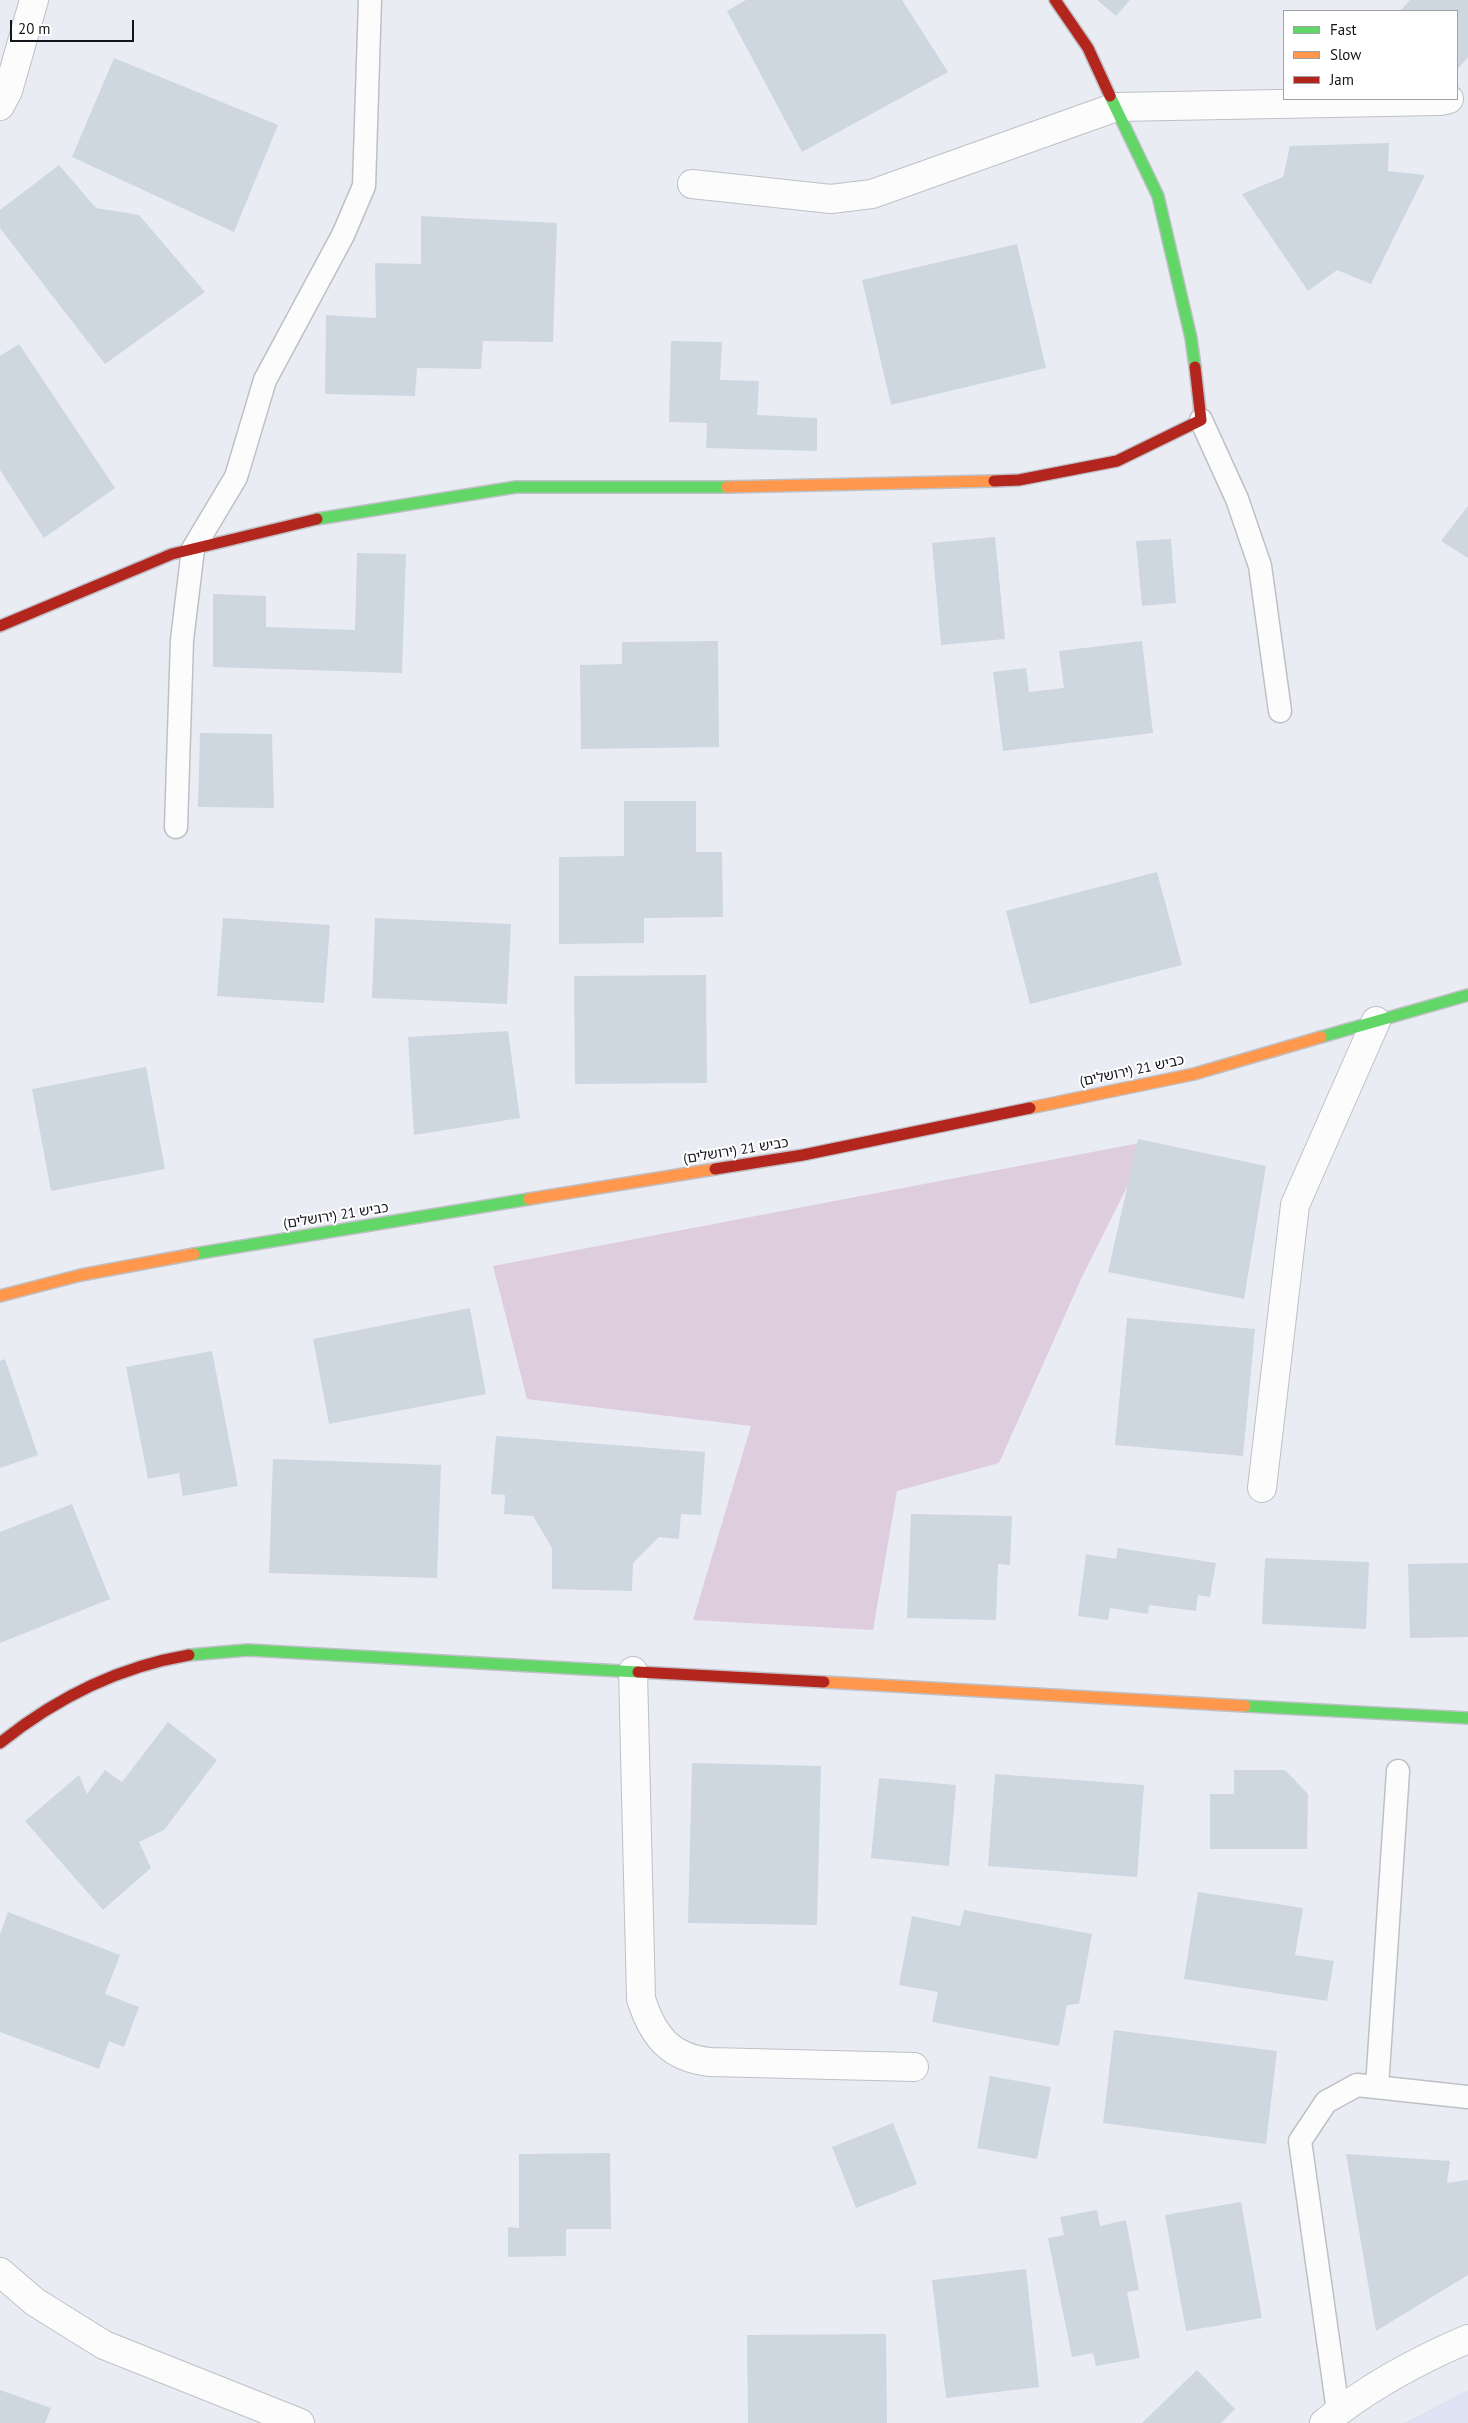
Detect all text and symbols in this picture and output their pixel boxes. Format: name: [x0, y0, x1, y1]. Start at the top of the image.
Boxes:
scale bar: [12, 10, 136, 42]
legend: [1283, 10, 1458, 100]
text: 20 m: [18, 19, 51, 38]
text: Fast: [1330, 20, 1357, 39]
text: Slow: [1330, 45, 1361, 64]
text: Jam: [1330, 70, 1354, 89]
street label: כביש 21 (ירושלים): [1078, 1052, 1186, 1090]
street label: כביש 21 (ירושלים): [682, 1134, 790, 1168]
street label: כביש 21 (ירושלים): [282, 1199, 390, 1233]

